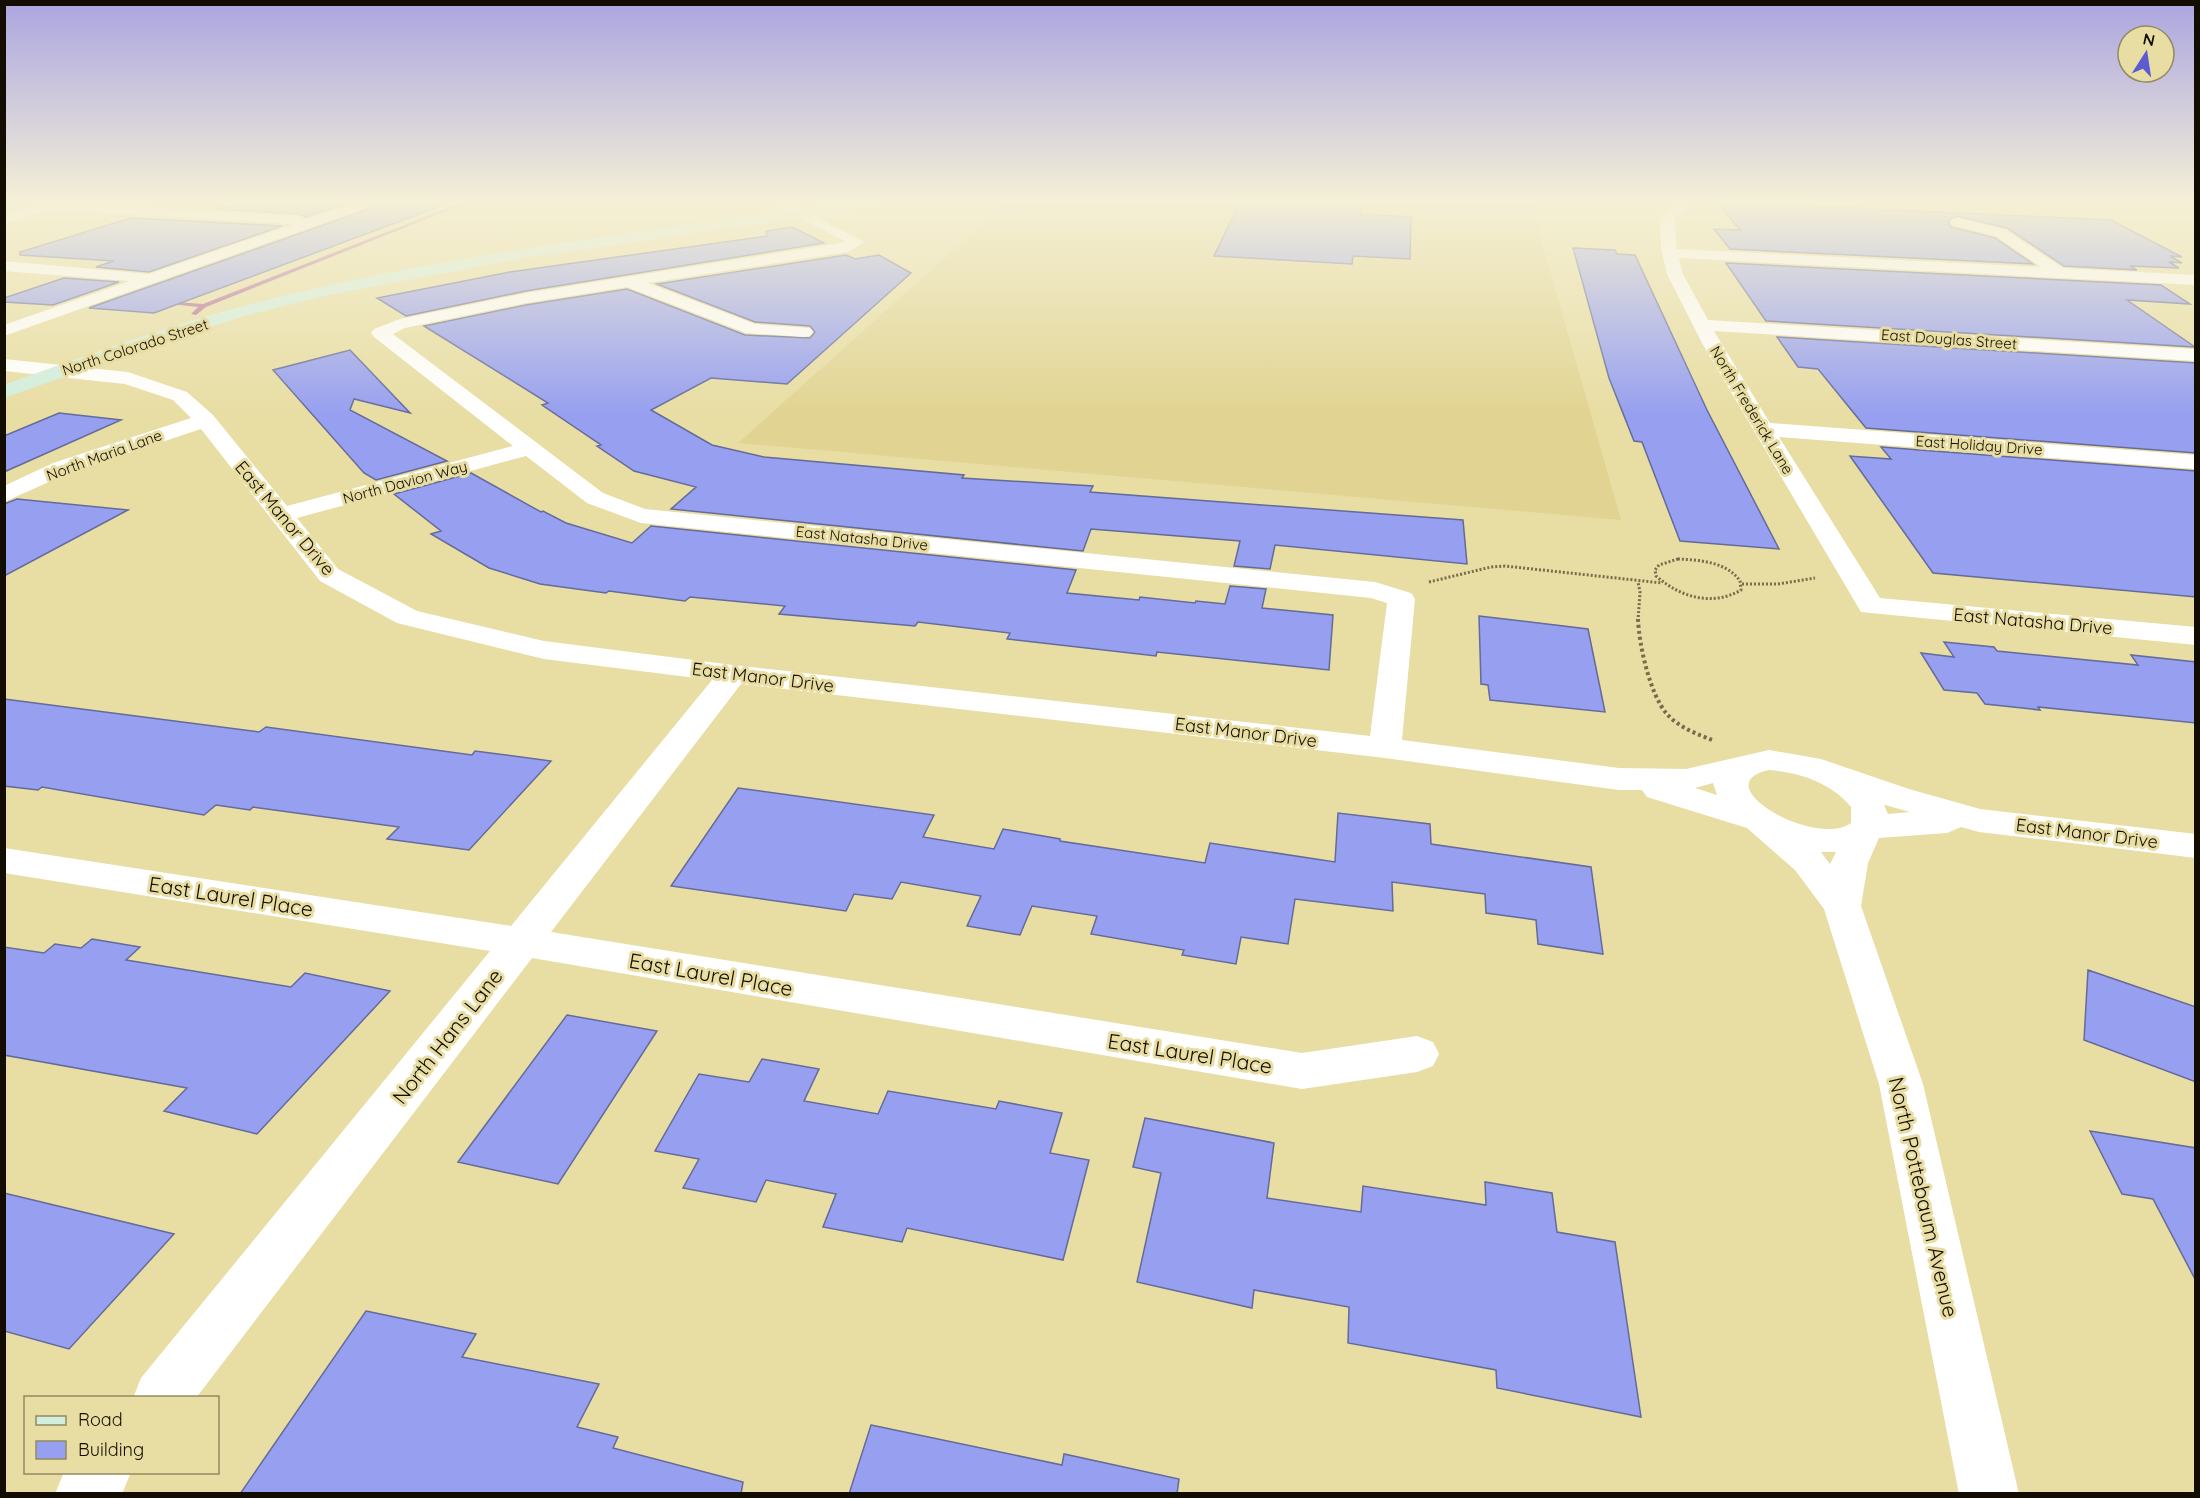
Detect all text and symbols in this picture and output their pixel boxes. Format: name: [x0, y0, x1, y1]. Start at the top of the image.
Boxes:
north arrow: [2116, 24, 2176, 84]
text: N: [2141, 28, 2157, 50]
street label: North Colorado Street: [59, 314, 211, 380]
street label: East Douglas Street: [1880, 325, 2018, 353]
street label: North Frederick Lane: [1706, 342, 1798, 478]
street label: North Maria Lane: [44, 425, 164, 485]
street label: East Holiday Drive: [1915, 431, 2043, 459]
street label: East Manor Drive: [230, 456, 340, 580]
street label: North Davion Way: [341, 456, 469, 508]
street label: East Natasha Drive: [795, 522, 929, 554]
street label: East Natasha Drive: [1953, 603, 2113, 639]
street label: East Manor Drive: [691, 657, 835, 697]
street label: East Manor Drive: [1174, 712, 1318, 752]
street label: East Manor Drive: [2015, 813, 2159, 853]
street label: East Laurel Place: [147, 870, 315, 922]
street label: East Laurel Place: [627, 947, 795, 1001]
street label: North Hans Lane: [386, 963, 508, 1109]
street label: East Laurel Place: [1106, 1027, 1274, 1079]
street label: North Pottebaum Avenue: [1884, 1074, 1964, 1320]
legend: [24, 1396, 219, 1474]
text: Road: [78, 1408, 123, 1431]
text: Building: [78, 1438, 144, 1461]

